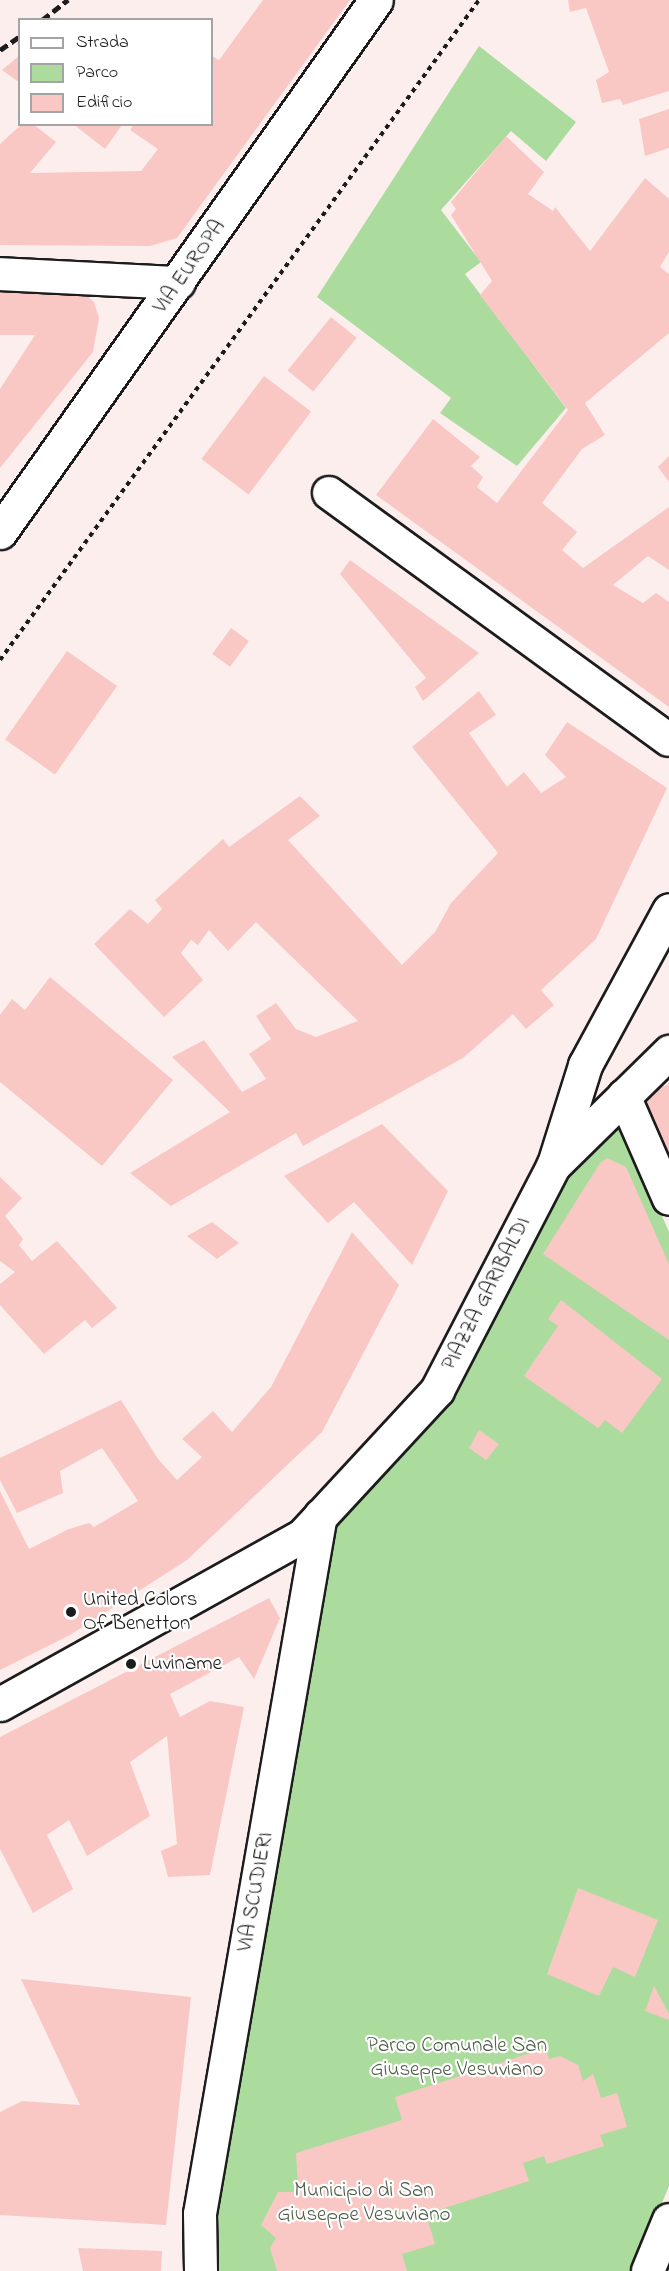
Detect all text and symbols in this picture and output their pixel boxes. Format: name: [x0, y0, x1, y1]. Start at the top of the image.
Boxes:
legend: [18, 18, 213, 126]
text: Strada: [76, 30, 129, 56]
text: Parco: [76, 60, 118, 86]
text: Edificio: [76, 90, 132, 116]
street label: VIA EUROPA: [149, 215, 231, 319]
street label: PIAZZA GARIBALDI: [437, 1213, 537, 1375]
place label: United Colors Of Benetton: [83, 1587, 197, 1637]
marker: United Colors Of Benetton: [64, 1605, 78, 1619]
place label: Luviname: [143, 1651, 222, 1677]
marker: Luviname: [124, 1657, 138, 1671]
street label: VIA SCUDIERI: [233, 1830, 279, 1954]
park label: Parco Comunale San Giuseppe Vesuviano: [367, 2033, 547, 2083]
park label: Municipio di San Giuseppe Vesuviano: [278, 2178, 450, 2228]

